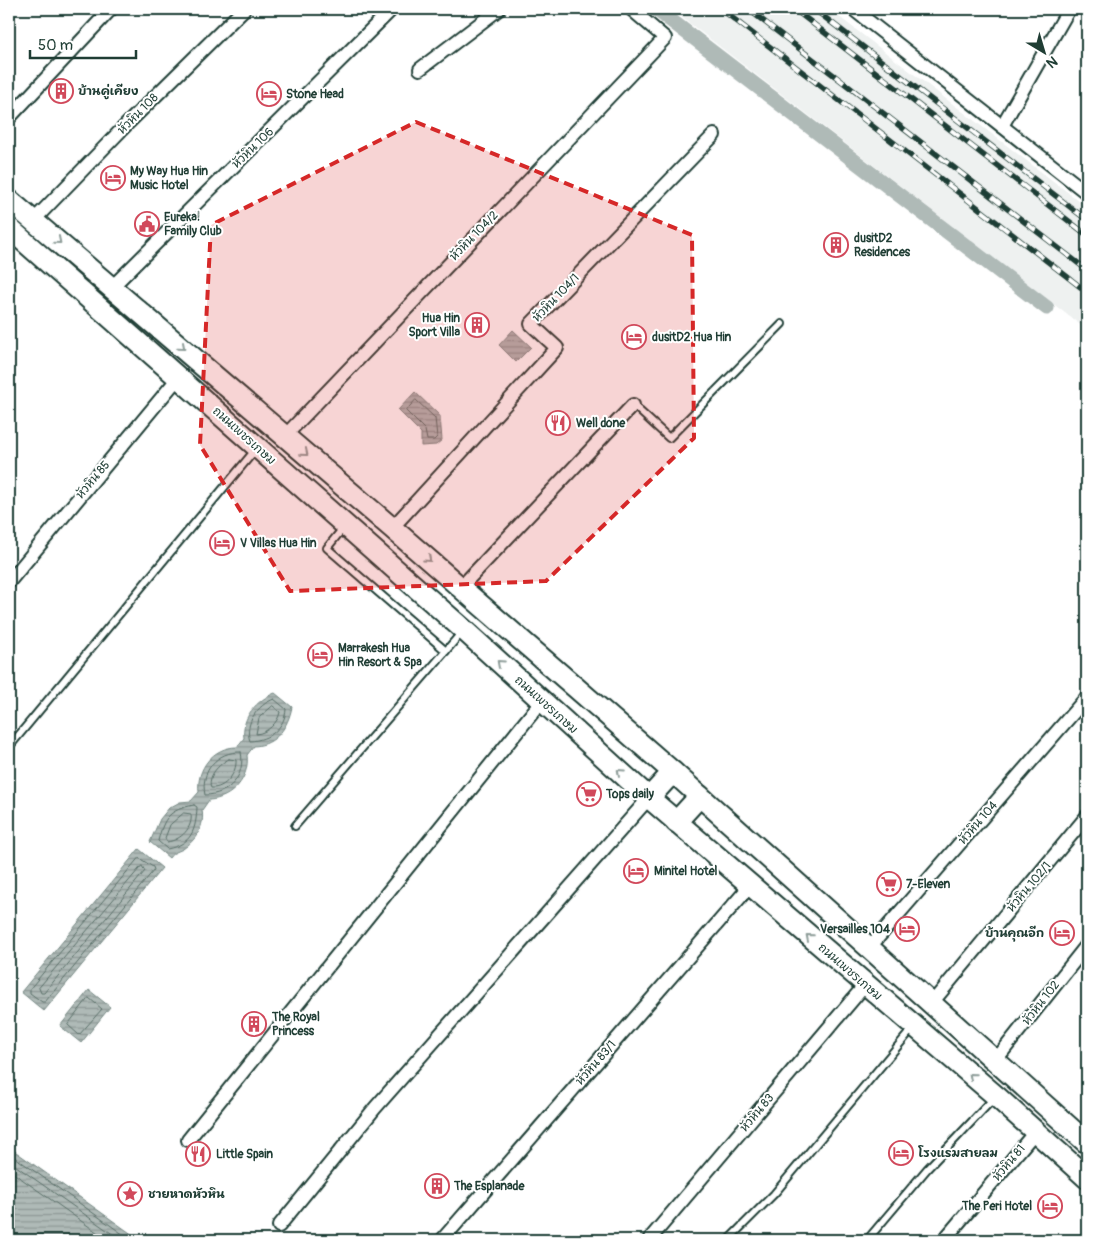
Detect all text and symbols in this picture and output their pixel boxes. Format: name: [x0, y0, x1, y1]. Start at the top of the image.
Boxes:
scale bar: [30, 28, 136, 60]
north arrow: [1018, 28, 1068, 78]
text: 50 m: [38, 36, 73, 55]
text: N: [1043, 52, 1061, 71]
building icon: บ้านคู่เคียง: [48, 78, 74, 104]
hotel icon: Stone Head: [256, 81, 282, 107]
place label: บ้านคู่เคียง: [78, 83, 139, 100]
place label: Stone Head: [286, 87, 344, 102]
street label: หัวหิน 108: [114, 90, 162, 138]
street label: หัวหิน 106: [229, 124, 277, 172]
place label: My Way Hua Hin Music Hotel: [130, 164, 208, 193]
hotel icon: My Way Hua Hin Music Hotel: [100, 165, 126, 191]
street label: หัวหิน 104/2: [447, 208, 502, 264]
place label: Eureka! Family Club: [164, 210, 222, 239]
public building icon: Eureka! Family Club: [134, 211, 160, 237]
place label: dusitD2 Residences: [854, 231, 911, 260]
building icon: dusitD2 Residences: [823, 232, 849, 258]
one-way arrow: [53, 236, 62, 245]
street label: หัวหิน 104/1: [529, 271, 583, 325]
place label: Hua Hin Sport Villa: [409, 311, 460, 340]
building icon: Hua Hin Sport Villa: [464, 312, 490, 338]
hotel icon: dusitD2 Hua Hin: [621, 324, 647, 350]
place label: dusitD2 Hua Hin: [652, 330, 732, 345]
one-way arrow: [176, 341, 185, 350]
street label: ถนนเพชรเกษม: [209, 404, 279, 468]
restaurant icon: Well done: [545, 410, 571, 436]
place label: Well done: [576, 416, 626, 431]
one-way arrow: [299, 448, 308, 457]
street label: หัวหิน 85: [73, 458, 113, 502]
hotel icon: V Villas Hua Hin: [209, 530, 235, 556]
place label: V Villas Hua Hin: [240, 536, 317, 551]
one-way arrow: [422, 554, 431, 563]
place label: Marrakesh Hua Hin Resort & Spa: [338, 641, 422, 670]
hotel icon: Marrakesh Hua Hin Resort & Spa: [307, 642, 333, 668]
one-way arrow: [496, 660, 505, 669]
street label: ถนนเพชรเกษม: [511, 673, 581, 737]
one-way arrow: [617, 769, 626, 778]
supermarket icon: Tops daily: [576, 781, 602, 807]
place label: Tops daily: [605, 787, 655, 802]
street label: หัวหิน 104: [955, 798, 1001, 848]
hotel icon: Minitel Hotel: [623, 858, 649, 884]
street label: หัวหิน 102/1: [1004, 859, 1054, 915]
place label: Minitel Hotel: [654, 864, 718, 879]
supermarket icon: 7-Eleven: [876, 871, 902, 897]
place label: 7-Eleven: [906, 877, 951, 892]
hotel icon: Versailles 104: [894, 916, 920, 942]
hotel icon: บ้านคุณอีก: [1049, 920, 1075, 946]
place label: Versailles 104: [820, 922, 890, 937]
place label: บ้านคุณอีก: [985, 925, 1044, 942]
one-way arrow: [805, 933, 814, 942]
street label: ถนนเพชรเกษม: [815, 940, 885, 1004]
street label: หัวหิน 102: [1019, 978, 1063, 1028]
place label: The Royal Princess: [271, 1010, 320, 1039]
building icon: The Royal Princess: [241, 1011, 267, 1037]
street label: หัวหิน 83/1: [573, 1038, 619, 1088]
one-way arrow: [969, 1074, 978, 1082]
street label: หัวหิน 83: [737, 1091, 777, 1135]
hotel icon: โรงแรมสายลม: [888, 1140, 914, 1166]
restaurant icon: Little Spain: [185, 1141, 211, 1167]
street label: หัวหิน 81: [989, 1142, 1029, 1184]
place label: โรงแรมสายลม: [918, 1145, 998, 1161]
place label: Little Spain: [216, 1147, 273, 1162]
building icon: The Esplanade: [424, 1173, 450, 1199]
place label: The Esplanade: [453, 1179, 526, 1194]
place icon: ชายหาดหัวหิน: [117, 1181, 143, 1207]
place label: ชายหาดหัวหิน: [148, 1187, 225, 1202]
hotel icon: The Peri Hotel: [1037, 1193, 1063, 1219]
place label: The Peri Hotel: [961, 1199, 1032, 1214]

